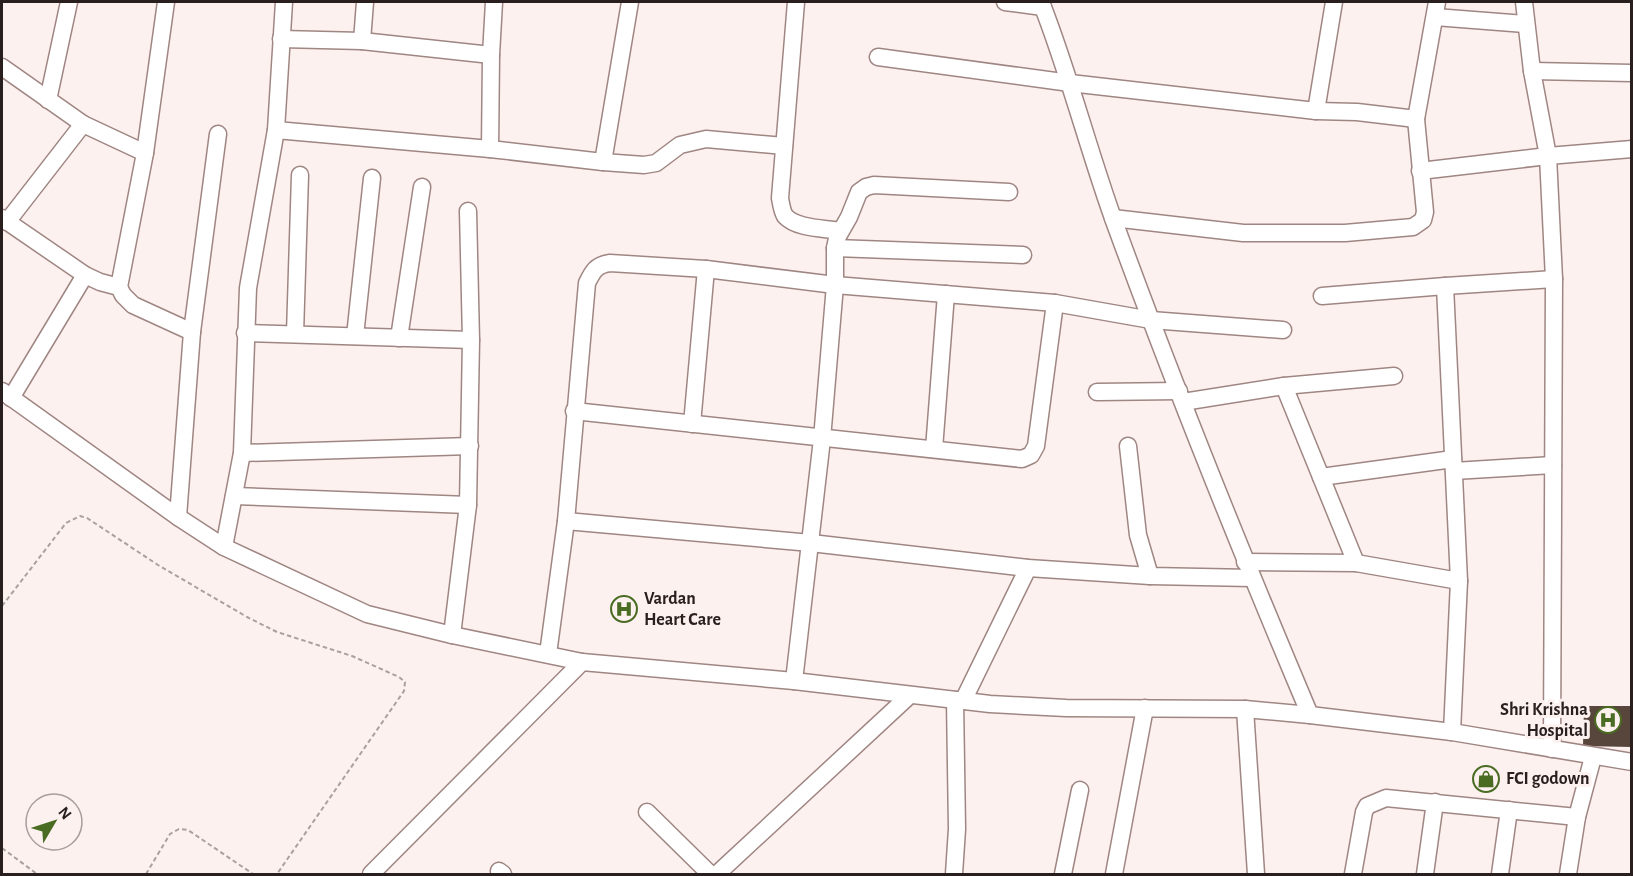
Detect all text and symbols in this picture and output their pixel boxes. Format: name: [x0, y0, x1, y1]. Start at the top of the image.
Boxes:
place label: Vardan Heart Care: [644, 590, 721, 629]
hospital icon: Vardan Heart Care: [609, 594, 639, 624]
place label: Shri Krishna Hospital: [1500, 701, 1588, 740]
hospital icon: Shri Krishna Hospital: [1593, 705, 1623, 735]
shop icon: FCI godown: [1471, 764, 1501, 794]
place label: FCI godown: [1506, 770, 1590, 788]
north arrow: [24, 792, 84, 852]
text: N: [55, 804, 75, 823]

